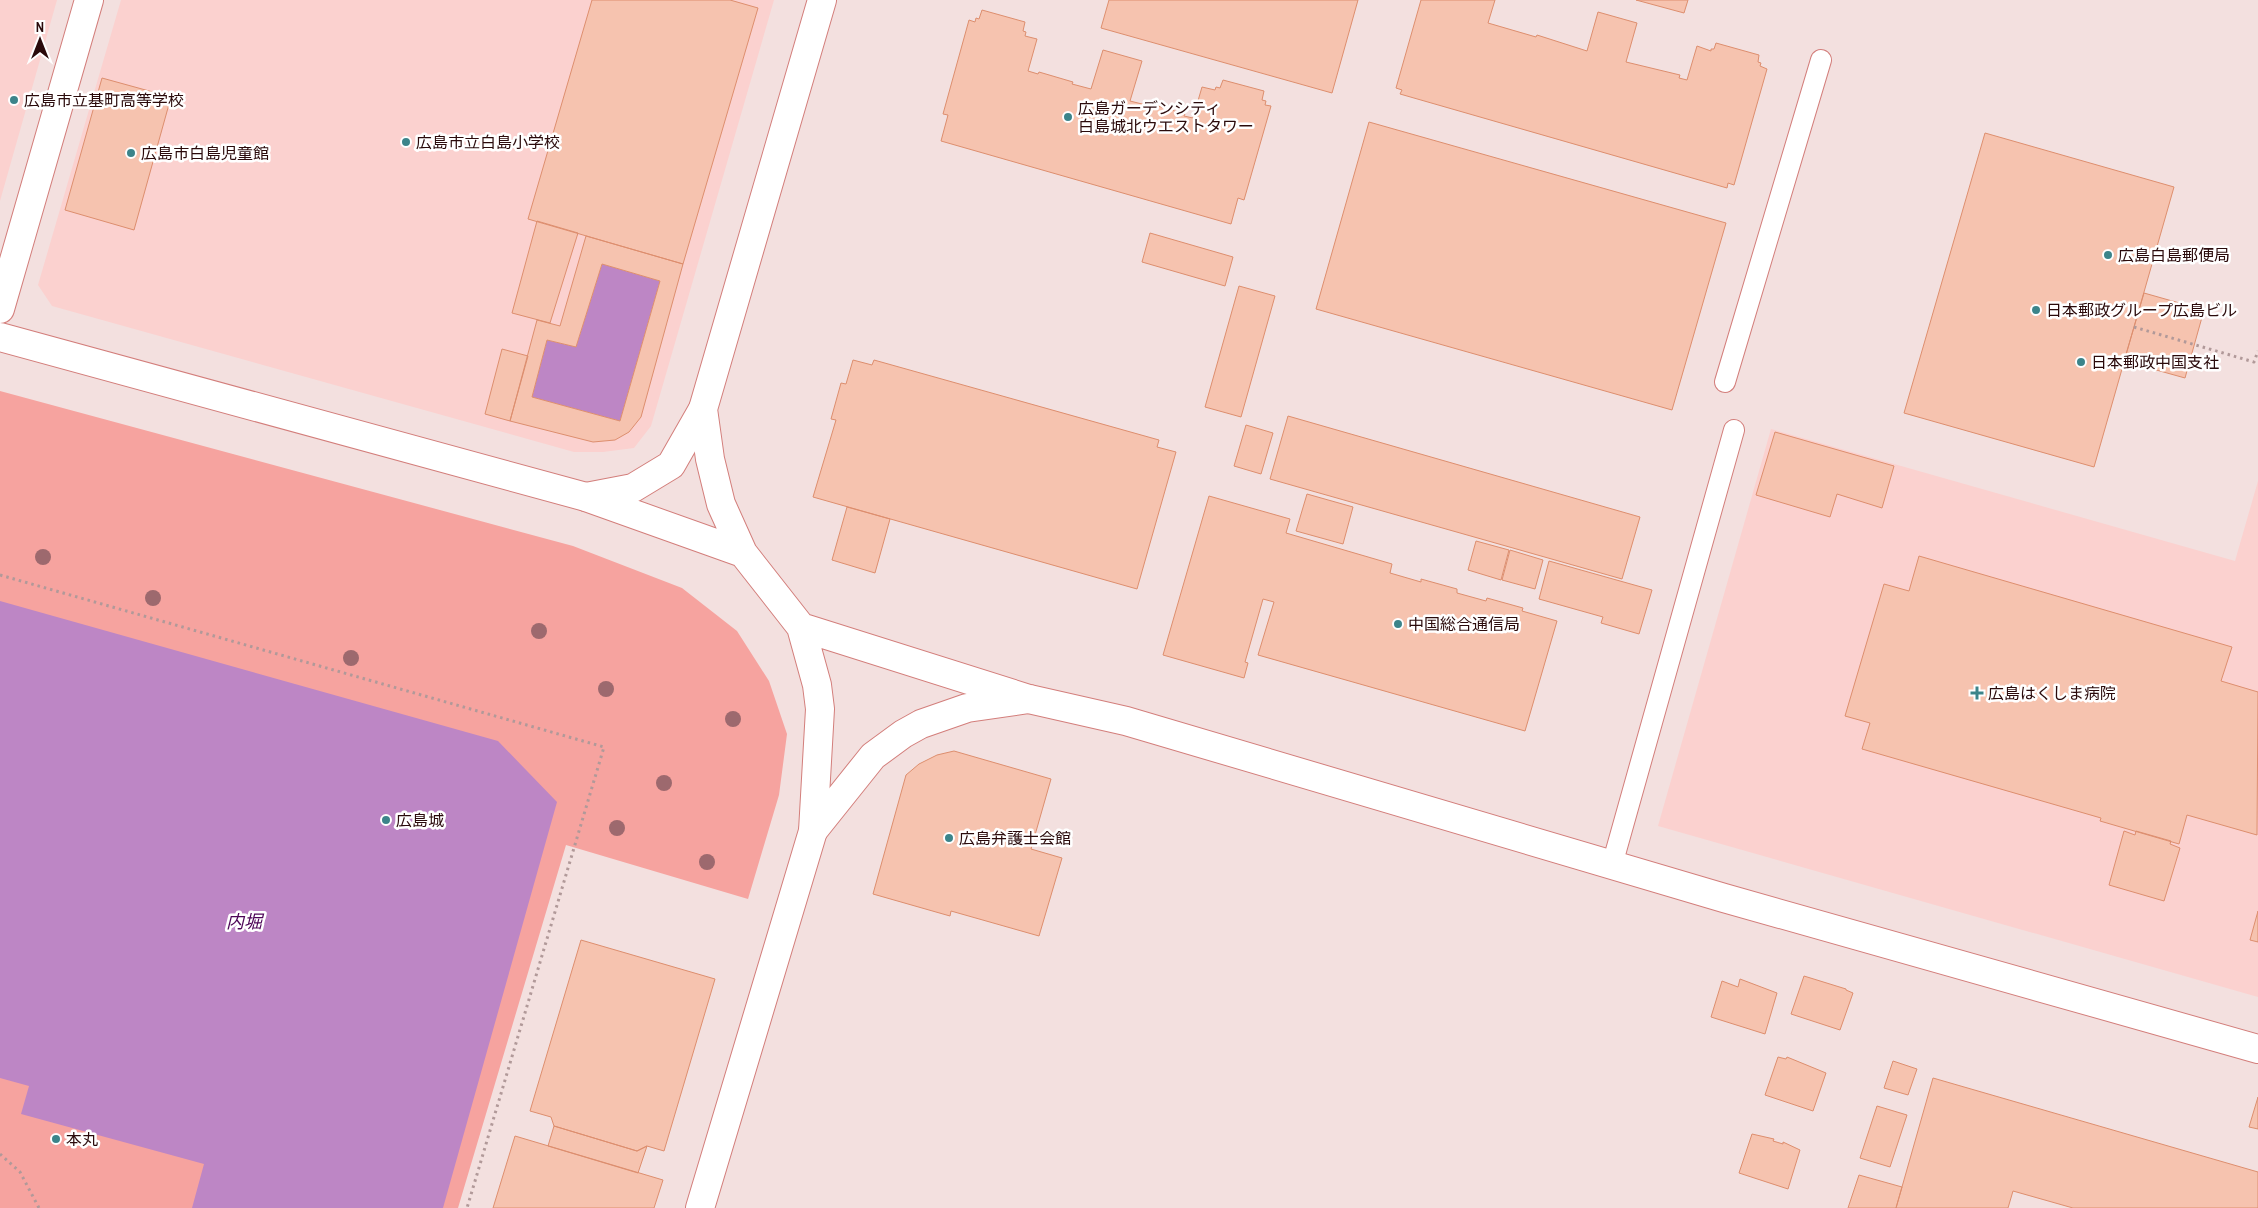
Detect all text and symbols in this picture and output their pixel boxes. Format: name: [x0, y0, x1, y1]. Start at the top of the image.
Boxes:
north arrow: [15, 15, 65, 65]
text: N: [36, 18, 44, 36]
place label: 広島市立基町高等学校: [24, 89, 184, 111]
marker: 広島市立基町高等学校: [8, 94, 20, 106]
place label: 広島ガーデンシティ 白島城北ウエストタワー: [1078, 97, 1254, 137]
marker: 広島ガーデンシティ 白島城北ウエストタワー: [1062, 111, 1074, 123]
place label: 広島市立白島小学校: [416, 131, 560, 153]
marker: 広島市立白島小学校: [400, 136, 412, 148]
place label: 広島市白島児童館: [141, 142, 269, 164]
marker: 広島市白島児童館: [125, 147, 137, 159]
place label: 広島白島郵便局: [2118, 244, 2230, 266]
marker: 広島白島郵便局: [2102, 249, 2114, 261]
place label: 日本郵政グループ広島ビル: [2046, 299, 2237, 321]
marker: 日本郵政グループ広島ビル: [2030, 304, 2042, 316]
place label: 日本郵政中国支社: [2091, 351, 2219, 373]
marker: 日本郵政中国支社: [2075, 356, 2087, 368]
place label: 中国総合通信局: [1408, 613, 1520, 635]
marker: 中国総合通信局: [1392, 618, 1404, 630]
place label: 広島はくしま病院: [1988, 682, 2116, 704]
marker: 広島はくしま病院: [1970, 686, 1984, 700]
place label: 広島城: [396, 809, 444, 831]
marker: 広島城: [380, 814, 392, 826]
place label: 広島弁護士会館: [959, 827, 1071, 849]
marker: 広島弁護士会館: [943, 832, 955, 844]
water label: 内堀: [226, 909, 265, 934]
place label: 本丸: [66, 1128, 98, 1150]
marker: 本丸: [50, 1133, 62, 1145]

